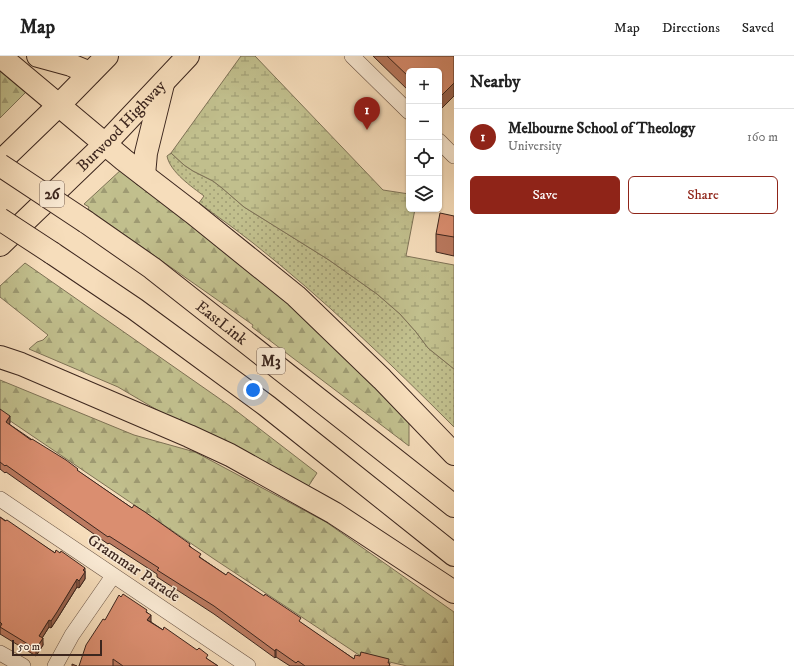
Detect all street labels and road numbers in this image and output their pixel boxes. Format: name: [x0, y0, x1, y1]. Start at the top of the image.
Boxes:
street label: Burwood Highway: [73, 76, 170, 176]
road number: 26: [40, 181, 64, 207]
street label: EastLink: [192, 296, 252, 349]
road number: M3: [257, 348, 285, 374]
street label: Grammar Parade: [84, 530, 185, 607]

